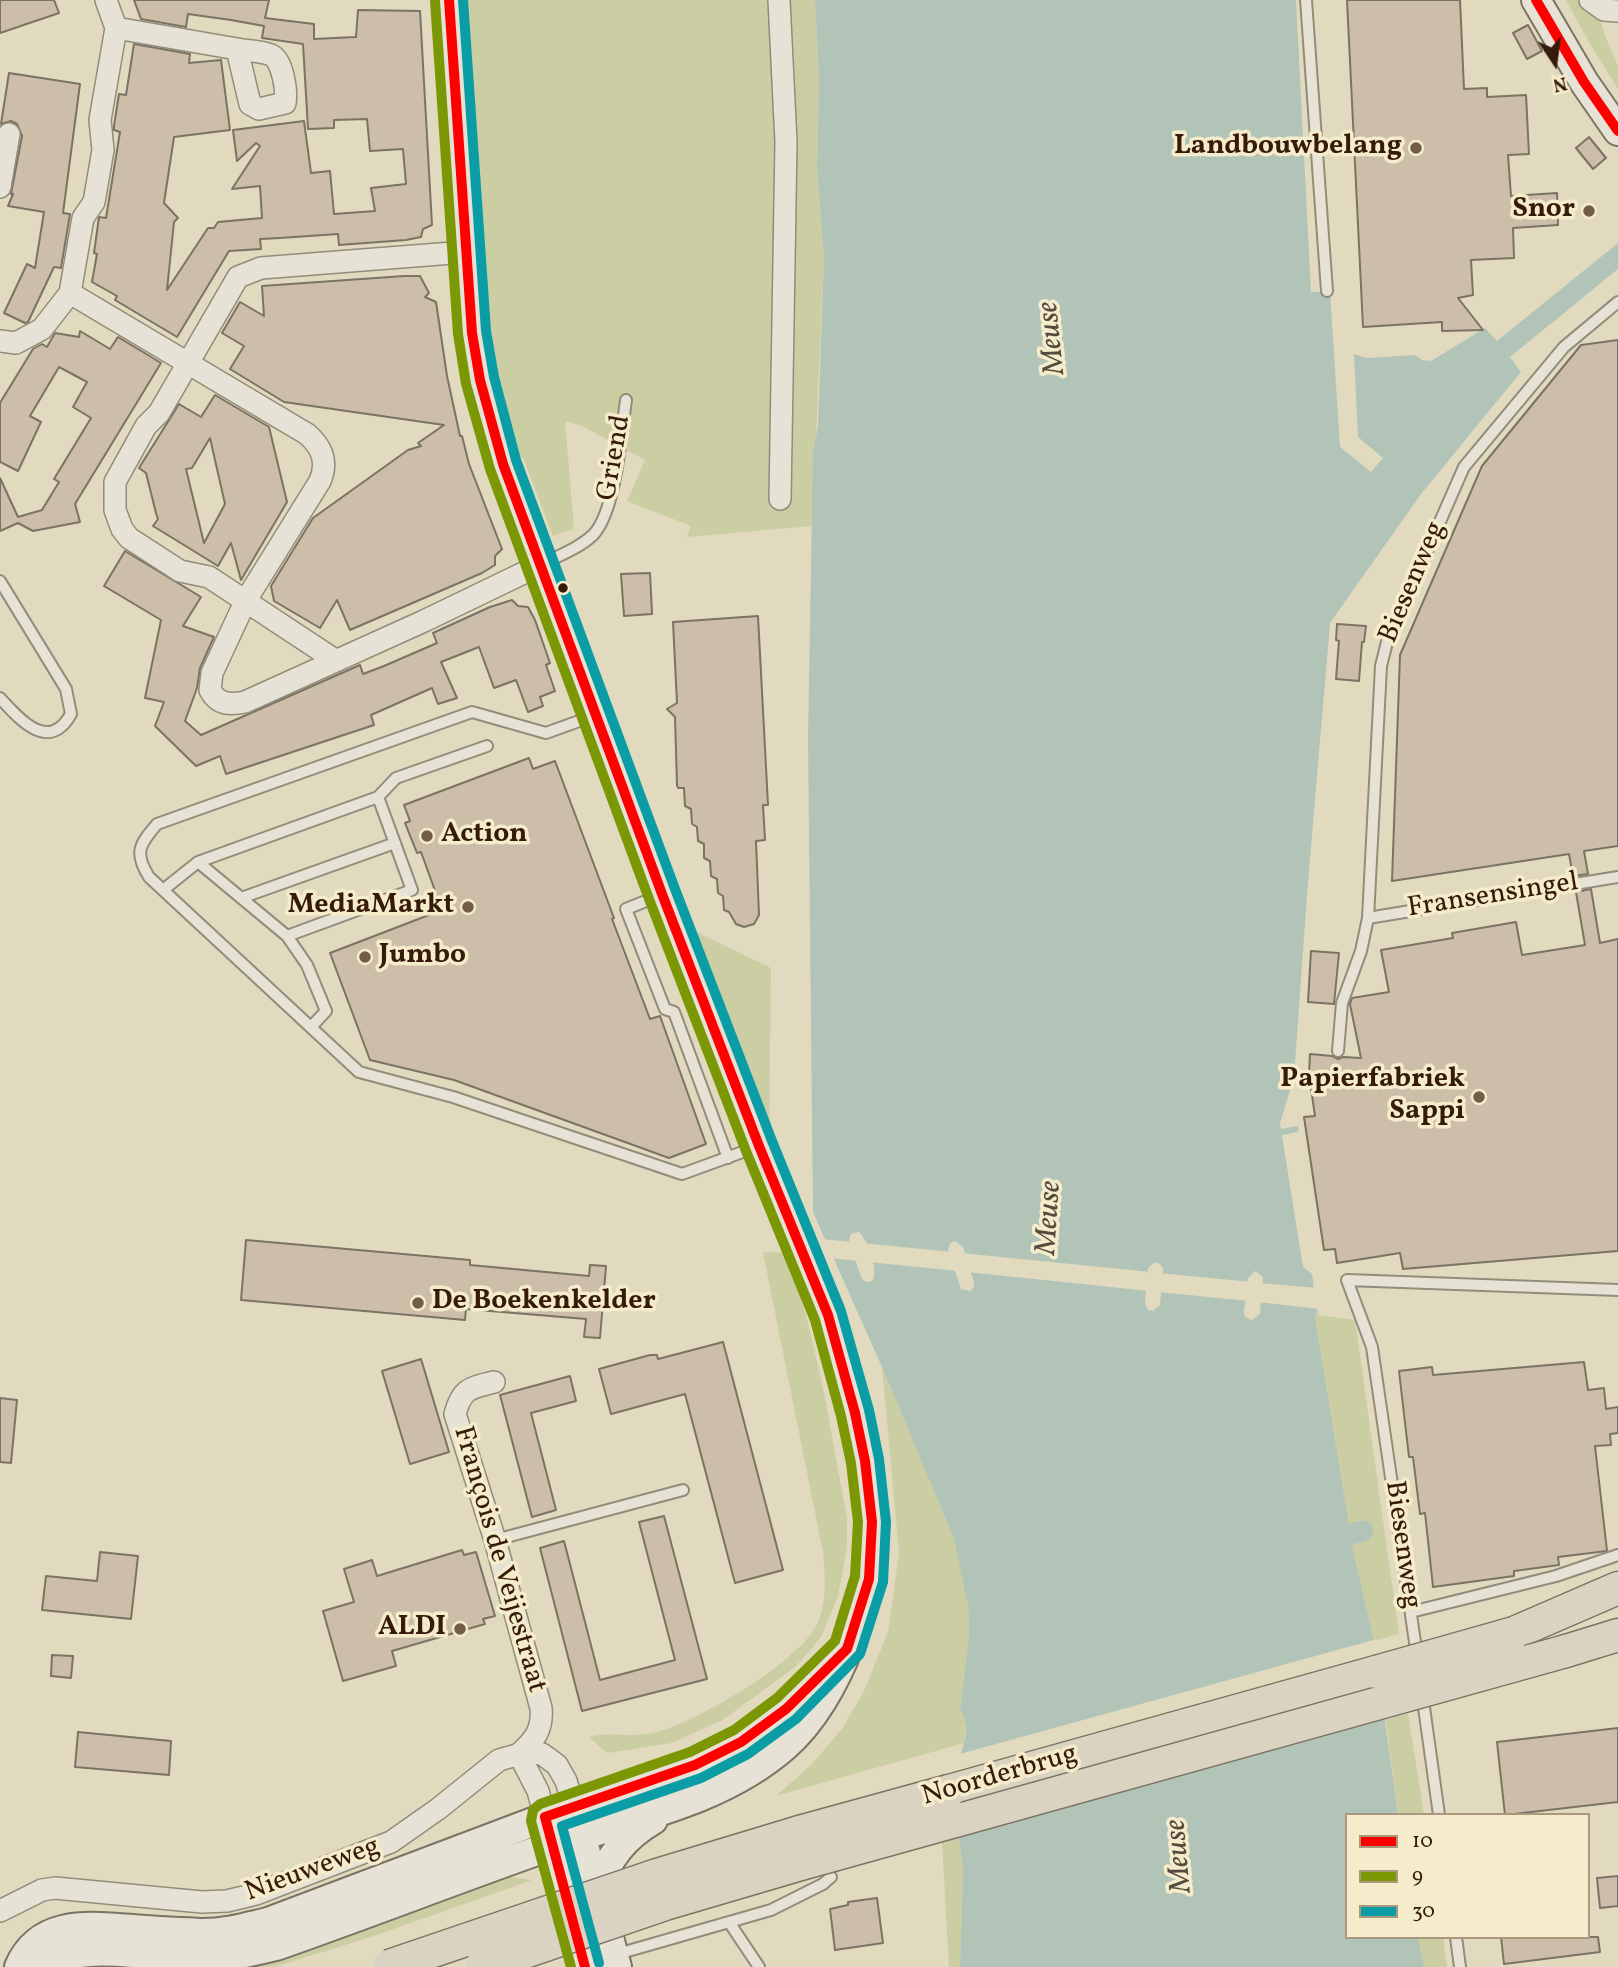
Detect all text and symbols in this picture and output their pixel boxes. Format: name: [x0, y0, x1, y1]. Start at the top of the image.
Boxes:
north arrow: [1520, 28, 1590, 98]
text: N: [1550, 69, 1569, 98]
place label: Landbouwbelang: [1174, 131, 1402, 165]
marker: Landbouwbelang: [1408, 140, 1424, 156]
place label: Snor: [1512, 194, 1575, 228]
marker: Snor: [1581, 203, 1597, 219]
water label: Meuse: [1032, 299, 1076, 377]
street label: Griend: [592, 413, 640, 503]
street label: Biesenweg: [1373, 517, 1455, 649]
unlabelled marker: [556, 581, 570, 595]
place label: Action: [441, 819, 528, 853]
marker: Action: [419, 828, 435, 844]
street label: Fransensingel: [1405, 867, 1581, 927]
place label: MediaMarkt: [288, 890, 454, 924]
marker: MediaMarkt: [460, 899, 476, 915]
place label: Jumbo: [379, 940, 466, 974]
marker: Jumbo: [357, 949, 373, 965]
place label: Papierfabriek Sappi: [1280, 1064, 1465, 1130]
marker: Papierfabriek Sappi: [1471, 1089, 1487, 1105]
water label: Meuse: [1030, 1180, 1072, 1256]
place label: De Boekenkelder: [432, 1286, 656, 1320]
marker: De Boekenkelder: [410, 1295, 426, 1311]
street label: François de Veijestraat: [444, 1423, 552, 1697]
street label: Biesenweg: [1375, 1479, 1427, 1611]
place label: ALDI: [378, 1612, 446, 1646]
marker: ALDI: [452, 1621, 468, 1637]
street label: Noorderbrug: [918, 1739, 1082, 1815]
legend: [1345, 1813, 1590, 1939]
water label: Meuse: [1160, 1818, 1202, 1894]
text: 10: [1412, 1827, 1433, 1856]
street label: Nieuweweg: [241, 1831, 385, 1911]
text: 9: [1412, 1862, 1423, 1891]
text: 30: [1412, 1897, 1435, 1926]

